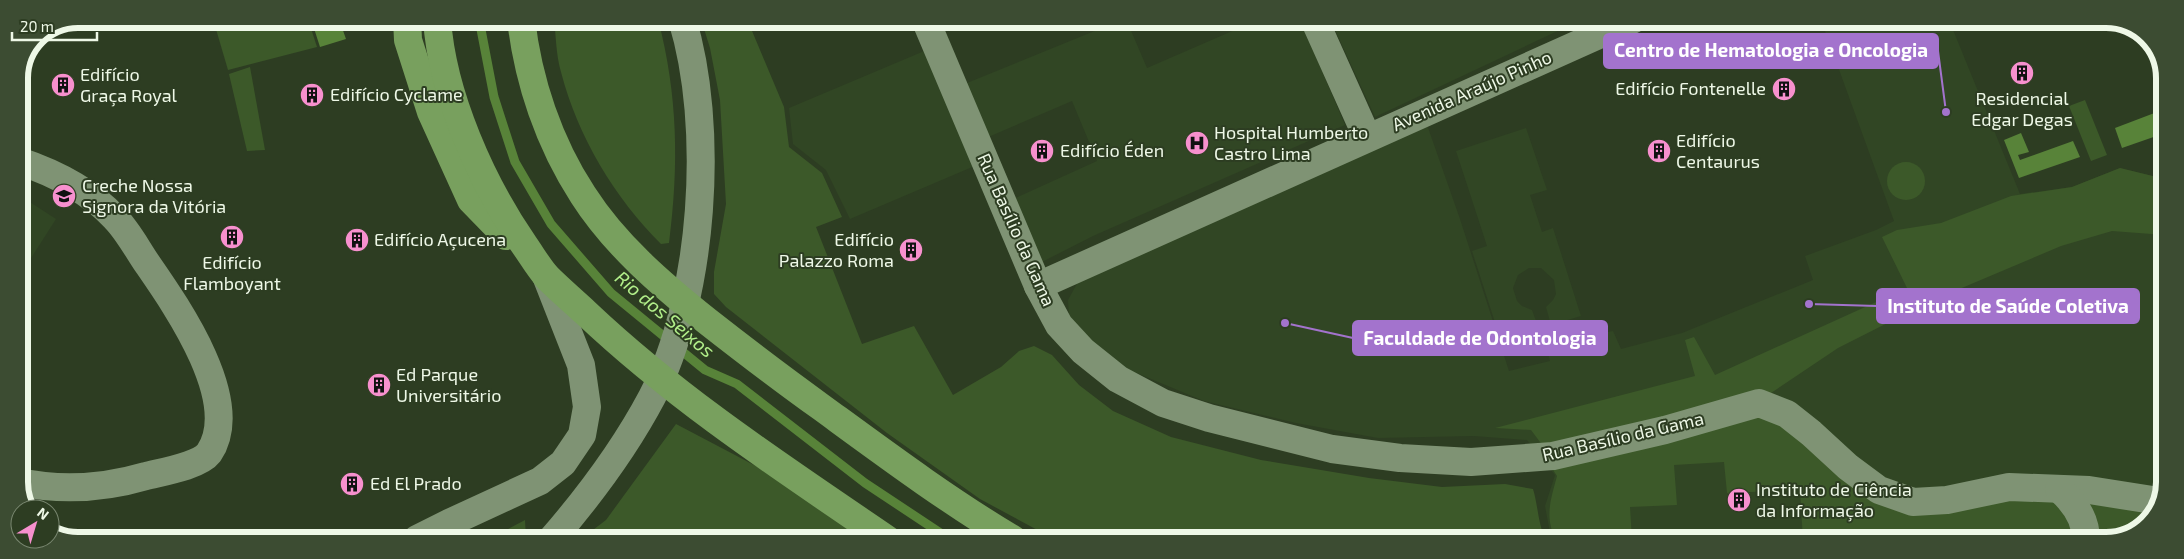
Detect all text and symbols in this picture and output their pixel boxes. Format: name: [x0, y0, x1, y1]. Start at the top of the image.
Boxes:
scale bar: [12, 10, 98, 42]
text: 20 m: [20, 17, 54, 35]
callout: Centro de Hematologia e Oncologia: [1604, 34, 1938, 68]
text: Centro de Hematologia e Oncologia: [1614, 38, 1928, 61]
street label: Avenida Araújo Pinho: [1388, 45, 1555, 135]
building icon: Residencial Edgar Degas: [2009, 60, 2035, 86]
place label: Edifício Graça Royal: [80, 63, 178, 107]
building icon: Edifício Graça Royal: [50, 72, 76, 98]
building icon: Edifício Fontenelle: [1771, 76, 1797, 102]
place label: Edifício Fontenelle: [1615, 77, 1766, 99]
building icon: Edifício Cyclame: [299, 82, 325, 108]
place label: Edifício Cyclame: [330, 83, 463, 105]
place label: Residencial Edgar Degas: [1971, 87, 2073, 130]
place label: Hospital Humberto Castro Lima: [1214, 121, 1368, 164]
place label: Edifício Centaurus: [1676, 129, 1760, 172]
hospital icon: Hospital Humberto Castro Lima: [1184, 130, 1210, 156]
building icon: Edifício Éden: [1029, 138, 1055, 164]
building icon: Edifício Centaurus: [1646, 138, 1672, 164]
place label: Edifício Éden: [1060, 139, 1164, 161]
street label: Rua Basílio da Gama: [973, 150, 1061, 309]
place label: Creche Nossa Signora da Vitória: [82, 174, 226, 217]
school or university icon: Creche Nossa Signora da Vitória: [51, 183, 77, 209]
building icon: Edifício Flamboyant: [219, 224, 245, 250]
building icon: Edifício Açucena: [344, 227, 370, 253]
place label: Edifício Açucena: [374, 228, 506, 251]
place label: Edifício Palazzo Roma: [779, 228, 894, 271]
building icon: Edifício Palazzo Roma: [898, 237, 924, 263]
place label: Edifício Flamboyant: [183, 251, 281, 294]
water label: Rio dos Seixos: [611, 265, 720, 362]
callout: Instituto de Saúde Coletiva: [1877, 289, 2139, 323]
text: Instituto de Saúde Coletiva: [1887, 294, 2129, 317]
callout: Faculdade de Odontologia: [1353, 321, 1607, 355]
text: Faculdade de Odontologia: [1363, 326, 1597, 349]
place label: Ed Parque Universitário: [396, 363, 501, 406]
building icon: Ed Parque Universitário: [366, 372, 392, 398]
street label: Rua Basílio da Gama: [1540, 407, 1706, 465]
building icon: Ed El Prado: [339, 471, 365, 497]
place label: Ed El Prado: [370, 472, 462, 494]
place label: Instituto de Ciência da Informação: [1756, 478, 1912, 522]
building icon: Instituto de Ciência da Informação: [1726, 487, 1752, 513]
north arrow: [10, 499, 60, 549]
text: N: [34, 504, 53, 523]

